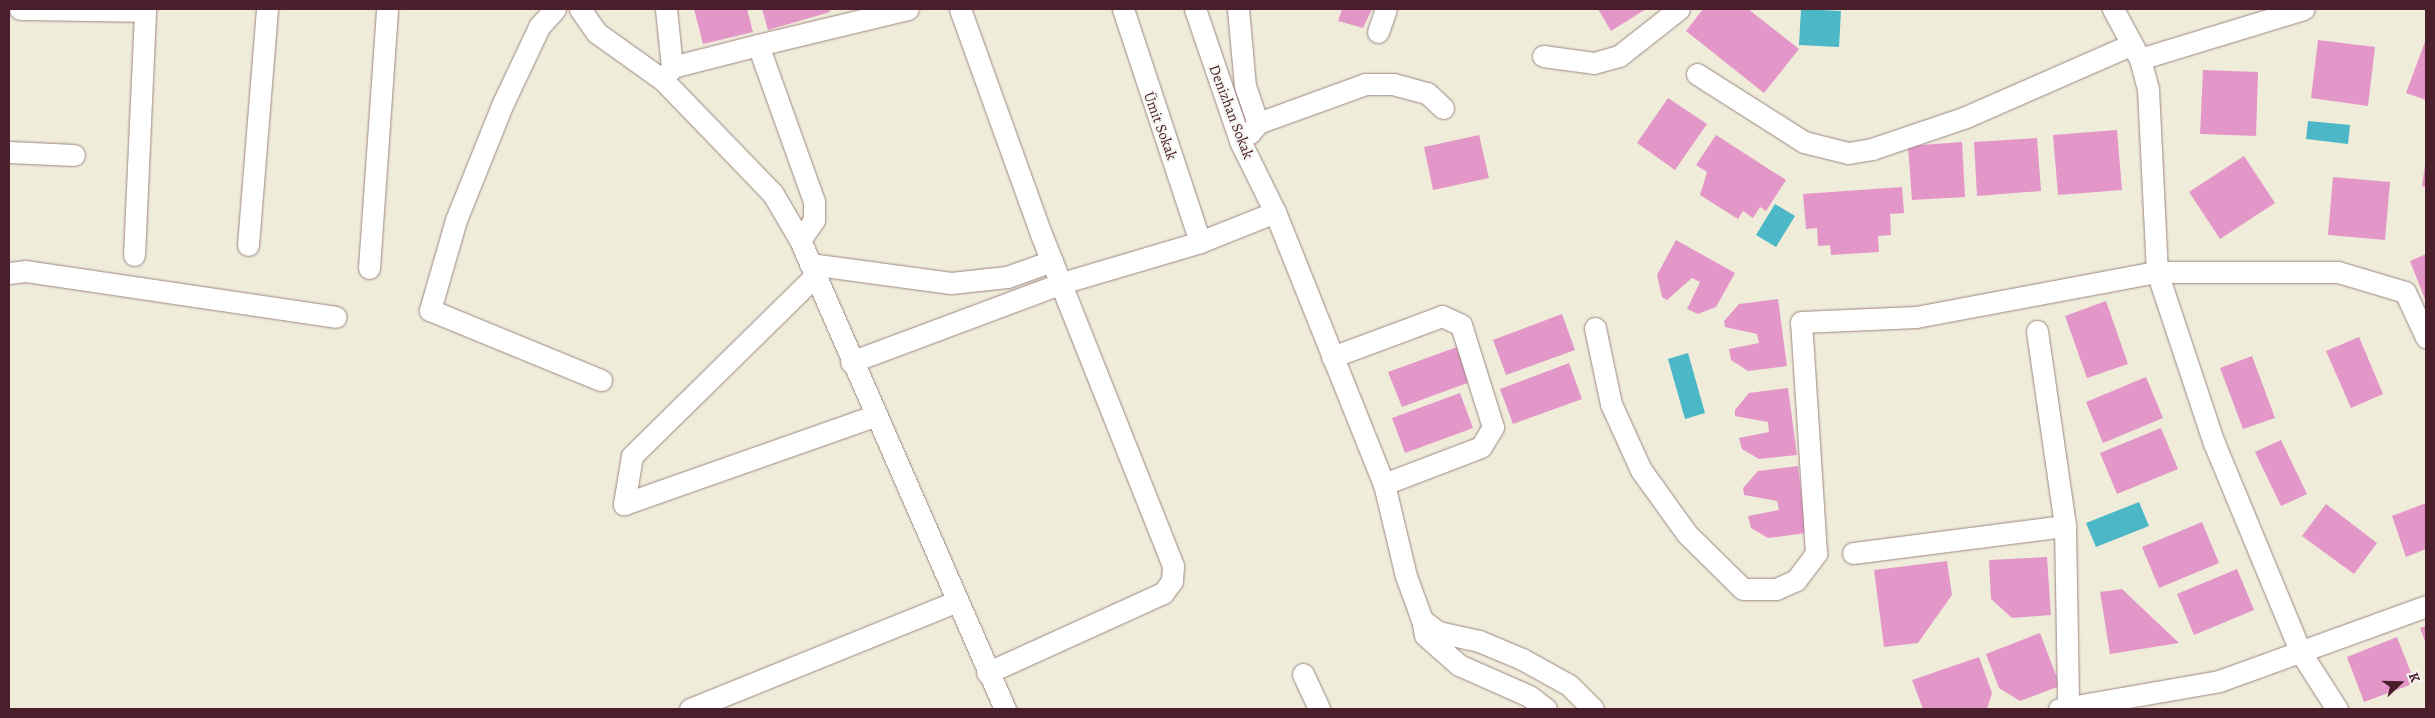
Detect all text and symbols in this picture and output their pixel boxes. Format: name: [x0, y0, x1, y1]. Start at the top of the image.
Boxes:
street label: Denizhan Sokak: [1205, 62, 1257, 162]
street label: Ümit Sokak: [1139, 89, 1181, 163]
north arrow: [2375, 658, 2425, 708]
text: K: [2404, 670, 2425, 685]

